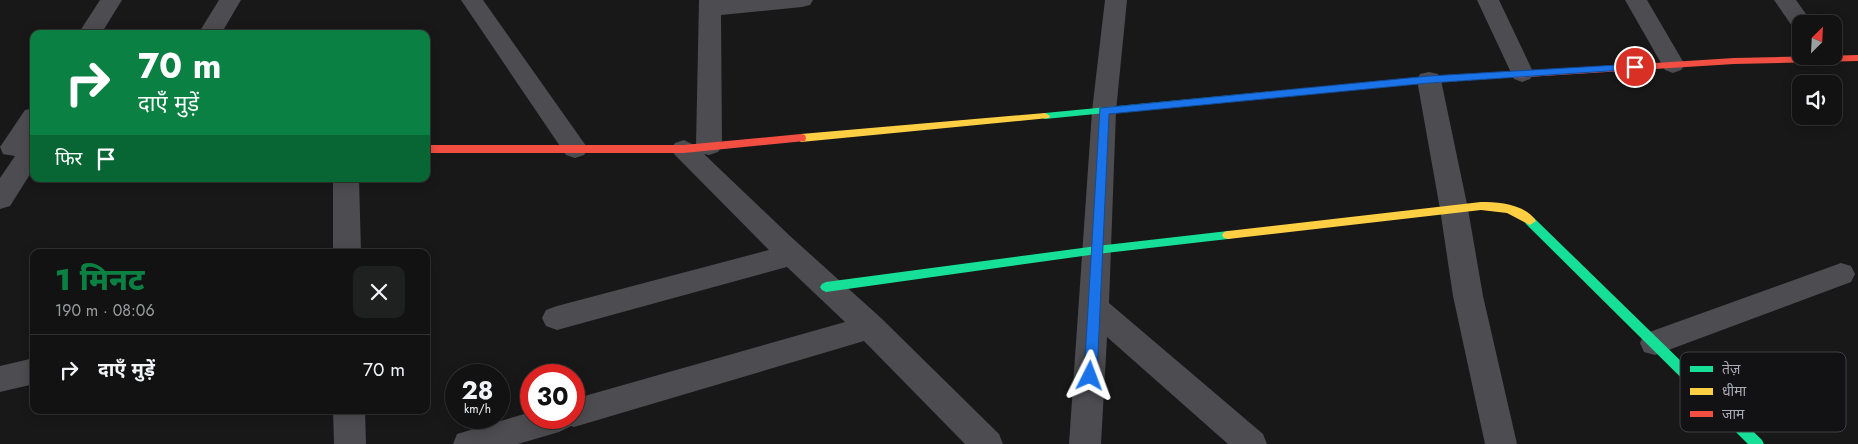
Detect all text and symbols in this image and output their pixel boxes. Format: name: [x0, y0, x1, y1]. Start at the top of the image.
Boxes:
north arrow: [1792, 15, 1842, 65]
map controls: [1792, 15, 1842, 125]
text: 70 m: [138, 41, 221, 91]
pin: [1614, 46, 1656, 88]
icon: right: [55, 50, 120, 115]
icon: arrive: [1621, 53, 1649, 81]
button: sound: [1792, 75, 1842, 125]
text: दाएँ मुड़ें: [138, 87, 199, 119]
text: फिर: [55, 145, 82, 172]
icon: arrive: [92, 145, 120, 173]
text: 1 मिनट: [55, 258, 144, 301]
button: close: [353, 266, 405, 318]
text: 190 m · 08:06: [55, 299, 155, 322]
position arrow: [1063, 349, 1115, 401]
legend: [1680, 352, 1846, 432]
icon: right: [55, 356, 83, 384]
text: दाएँ मुड़ें: [98, 356, 155, 383]
text: 70 m: [363, 356, 405, 383]
text: तेज़: [1722, 359, 1741, 379]
speed limit sign: 30: [520, 364, 585, 429]
text: 28: [461, 372, 494, 408]
text: धीमा: [1722, 381, 1747, 401]
text: km/h: [464, 400, 491, 418]
text: जाम: [1722, 404, 1745, 424]

